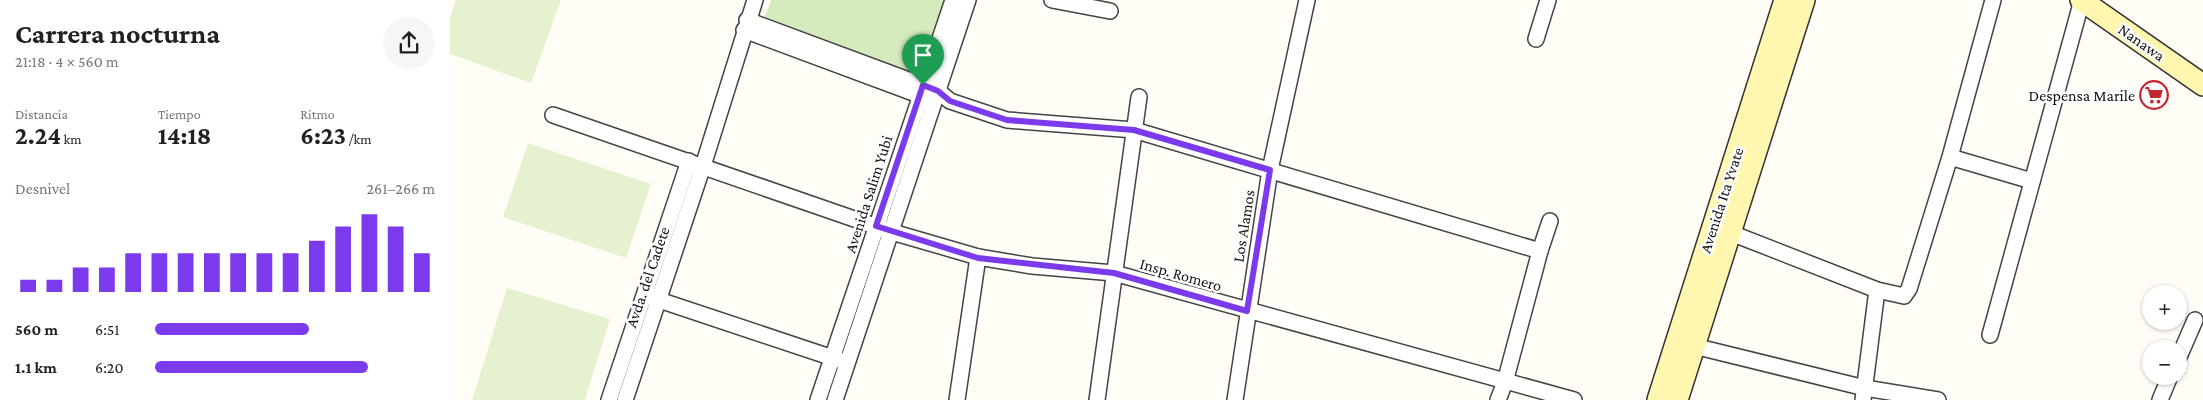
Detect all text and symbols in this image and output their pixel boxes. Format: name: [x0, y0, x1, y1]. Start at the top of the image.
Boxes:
button: share: [383, 17, 435, 69]
text: Carrera nocturna: [15, 18, 220, 49]
street label: Nanawa: [2115, 20, 2169, 65]
pin: [902, 34, 944, 85]
icon: arrive: [909, 41, 937, 69]
text: 21:18 · 4 × 560 m: [15, 53, 119, 70]
supermarket icon: Despensa Marile: [2139, 80, 2169, 110]
place label: Despensa Marile: [2029, 87, 2135, 105]
text: Distancia: [15, 106, 68, 122]
text: Tiempo: [158, 106, 201, 122]
text: Ritmo: [300, 106, 335, 122]
text: 2.24: [15, 122, 61, 149]
text: 14:18: [158, 122, 211, 149]
text: 6:23: [300, 122, 346, 149]
text: km: [61, 131, 82, 147]
text: /km: [346, 131, 371, 147]
street label: Avenida Salim Yubi: [841, 133, 895, 255]
street label: Avenida Ita Yvate: [1696, 145, 1747, 255]
text: Desnivel: [15, 180, 70, 197]
text: 261–266 m: [366, 180, 435, 197]
street label: Los Alamos: [1229, 189, 1258, 263]
street label: Avda. del Cadete: [622, 224, 673, 330]
street label: Insp. Romero: [1138, 255, 1224, 295]
map controls: [2142, 285, 2187, 385]
button: +: [2142, 285, 2187, 330]
text: 560 m: [15, 321, 58, 338]
text: 6:51: [95, 321, 120, 338]
button: −: [2142, 340, 2187, 385]
text: 1.1 km: [15, 359, 57, 376]
text: 6:20: [95, 359, 123, 376]

